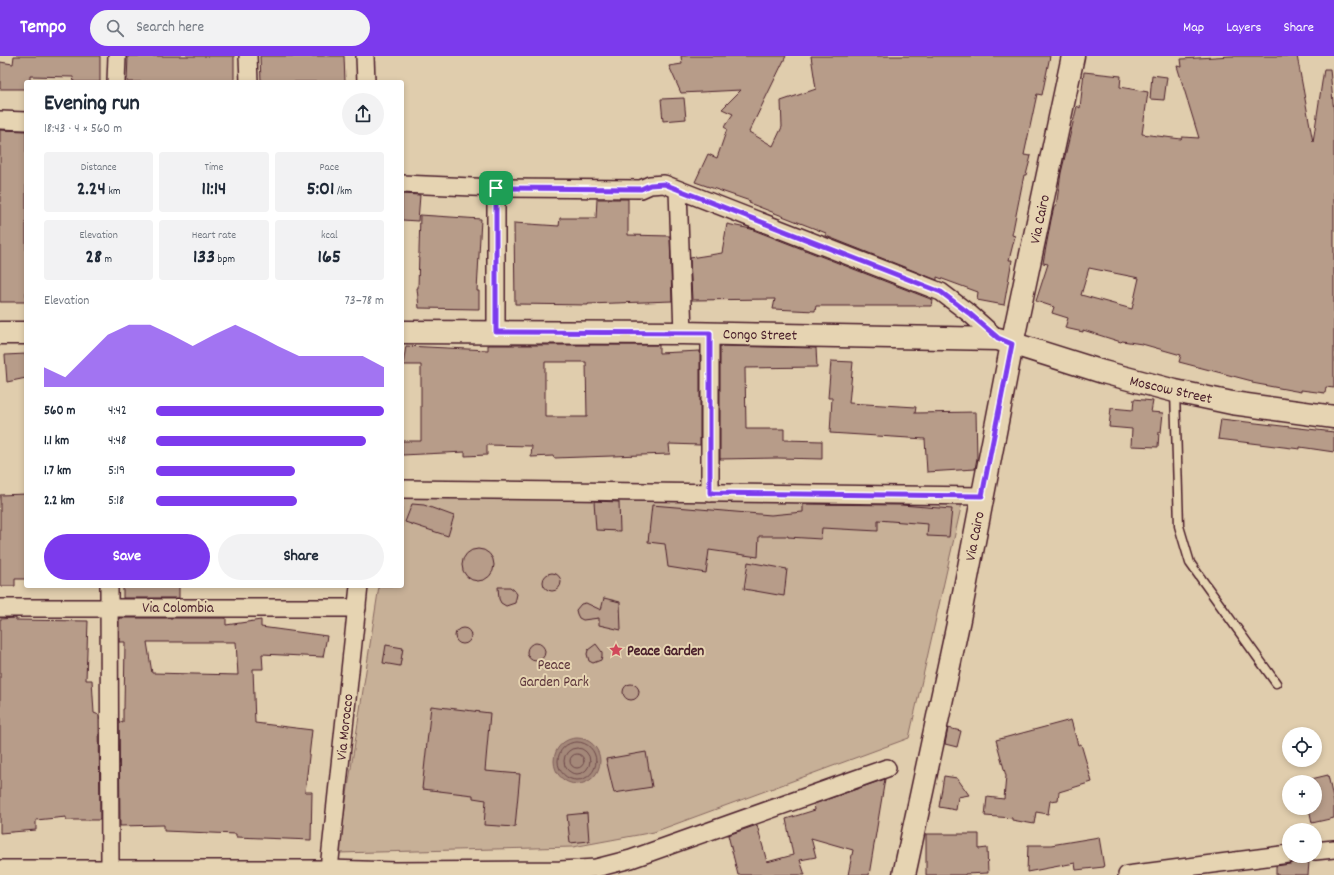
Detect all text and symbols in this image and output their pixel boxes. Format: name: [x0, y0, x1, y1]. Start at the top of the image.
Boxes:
search box: [90, 10, 370, 46]
text: Tempo: [20, 15, 66, 42]
icon: search: [104, 17, 126, 39]
text: Search here: [136, 17, 204, 39]
text: Map: [1183, 18, 1204, 38]
text: Layers: [1226, 18, 1261, 38]
text: Share: [1283, 18, 1314, 38]
text: Evening run: [44, 89, 140, 120]
button: share: [342, 93, 384, 135]
text: 18:43 · 4 × 560 m: [44, 120, 122, 139]
text: Distance: [81, 160, 117, 176]
text: Time: [205, 160, 223, 176]
text: Pace: [320, 160, 339, 176]
pin: [479, 171, 513, 205]
text: 2.24: [77, 176, 106, 204]
text: 11:14: [202, 176, 226, 204]
text: 5:01: [307, 176, 334, 204]
icon: arrive: [485, 177, 507, 199]
text: km: [106, 184, 121, 200]
text: /km: [334, 184, 352, 200]
street label: Via Cairo: [1025, 192, 1057, 246]
text: Elevation: [80, 228, 118, 244]
text: Heart rate: [192, 228, 236, 244]
text: kcal: [321, 228, 338, 244]
text: 28: [85, 244, 102, 272]
text: 133: [193, 244, 215, 272]
text: 165: [318, 244, 341, 272]
text: m: [102, 252, 112, 268]
text: bpm: [215, 252, 235, 268]
text: Elevation: [44, 292, 89, 311]
text: 73–78 m: [345, 292, 384, 311]
street label: Congo Street: [723, 324, 798, 348]
street label: Moscow Street: [1127, 371, 1214, 411]
text: 560 m: [44, 402, 75, 421]
text: 4:42: [108, 402, 127, 421]
text: 1.1 km: [44, 432, 69, 451]
text: 4:48: [108, 432, 126, 451]
text: 1.7 km: [44, 462, 71, 481]
text: 5:19: [108, 462, 125, 481]
text: 2.2 km: [44, 492, 75, 511]
text: 5:18: [108, 492, 124, 511]
street label: Via Cairo: [960, 509, 992, 563]
button: Save: [44, 534, 210, 580]
button: Share: [218, 534, 384, 580]
street label: Via Colombia: [142, 598, 215, 620]
place label: Peace Garden: [627, 641, 704, 663]
place icon: Peace Garden: [608, 642, 624, 658]
park label: Peace Garden Park: [519, 655, 589, 694]
street label: Via Morocco: [332, 692, 360, 762]
map controls: [1282, 727, 1322, 863]
button: locate: [1282, 727, 1322, 767]
button: +: [1282, 775, 1322, 815]
button: −: [1282, 823, 1322, 863]

